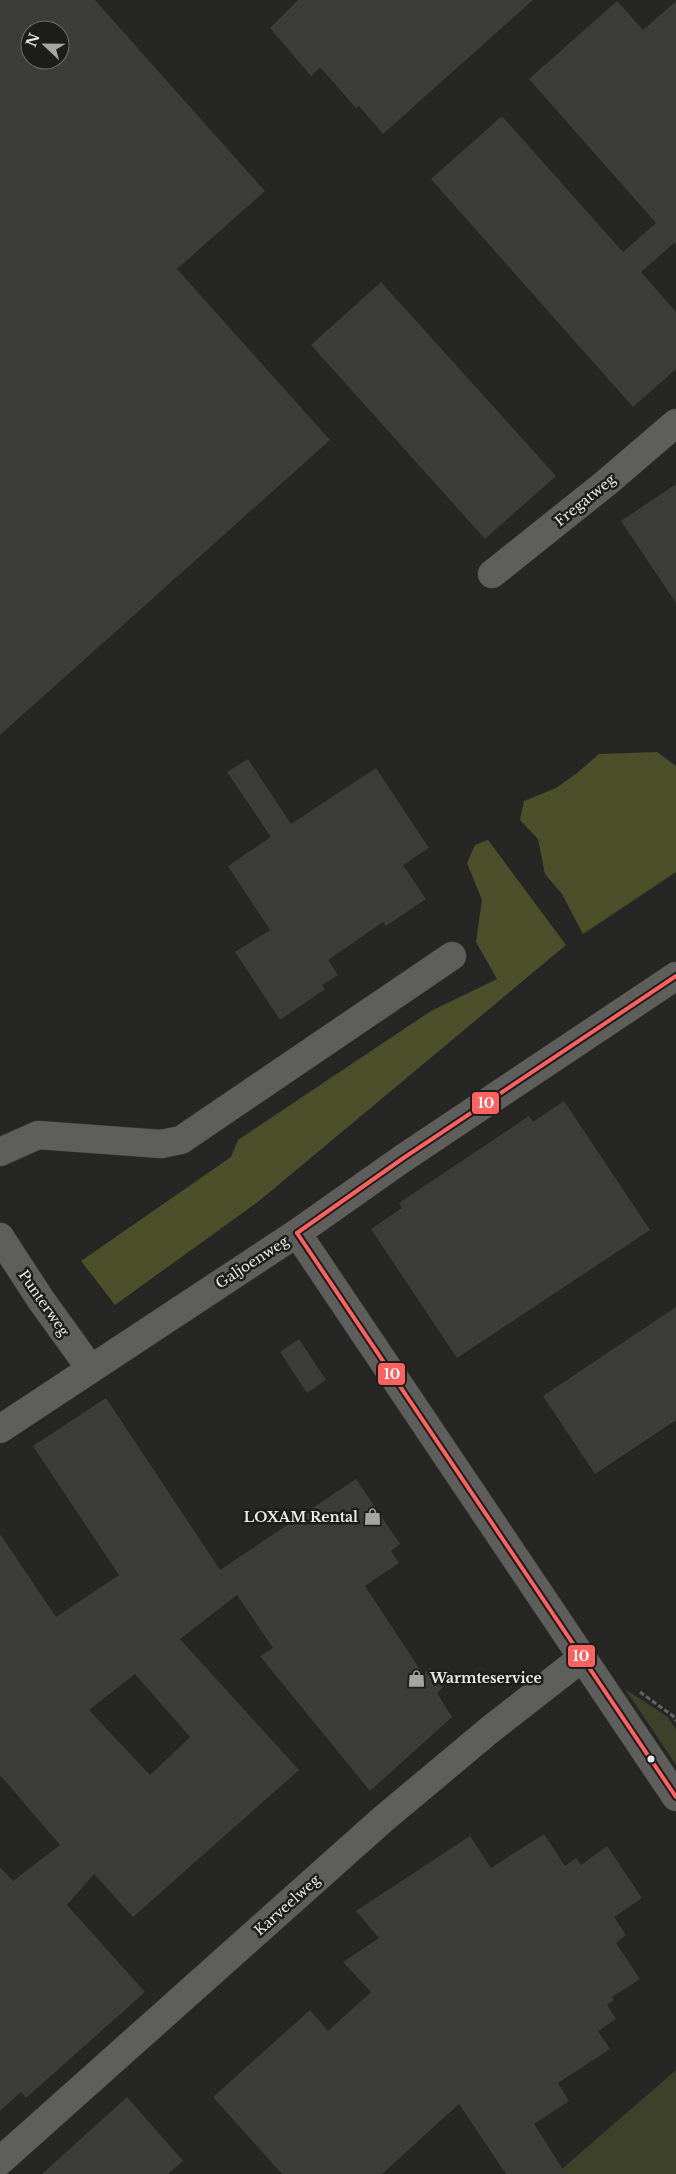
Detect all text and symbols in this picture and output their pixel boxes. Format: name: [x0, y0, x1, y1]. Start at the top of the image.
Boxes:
north arrow: [20, 20, 70, 70]
text: N: [22, 31, 44, 50]
street label: Fregatweg: [551, 470, 620, 530]
line badge: 10: [471, 1091, 500, 1115]
text: 10: [478, 1094, 494, 1112]
street label: Galjoenweg: [212, 1231, 292, 1292]
street label: Punterweg: [15, 1266, 74, 1340]
line badge: 10: [377, 1362, 406, 1386]
text: 10: [384, 1365, 400, 1383]
shop icon: LOXAM Rental: [362, 1507, 382, 1527]
place label: LOXAM Rental: [244, 1508, 358, 1526]
line badge: 10: [567, 1644, 596, 1668]
text: 10: [573, 1647, 589, 1665]
shop icon: Warmteservice: [406, 1668, 426, 1688]
place label: Warmteservice: [429, 1669, 542, 1687]
unlabelled marker: [646, 1754, 656, 1764]
street label: Karveelweg: [250, 1870, 324, 1939]

